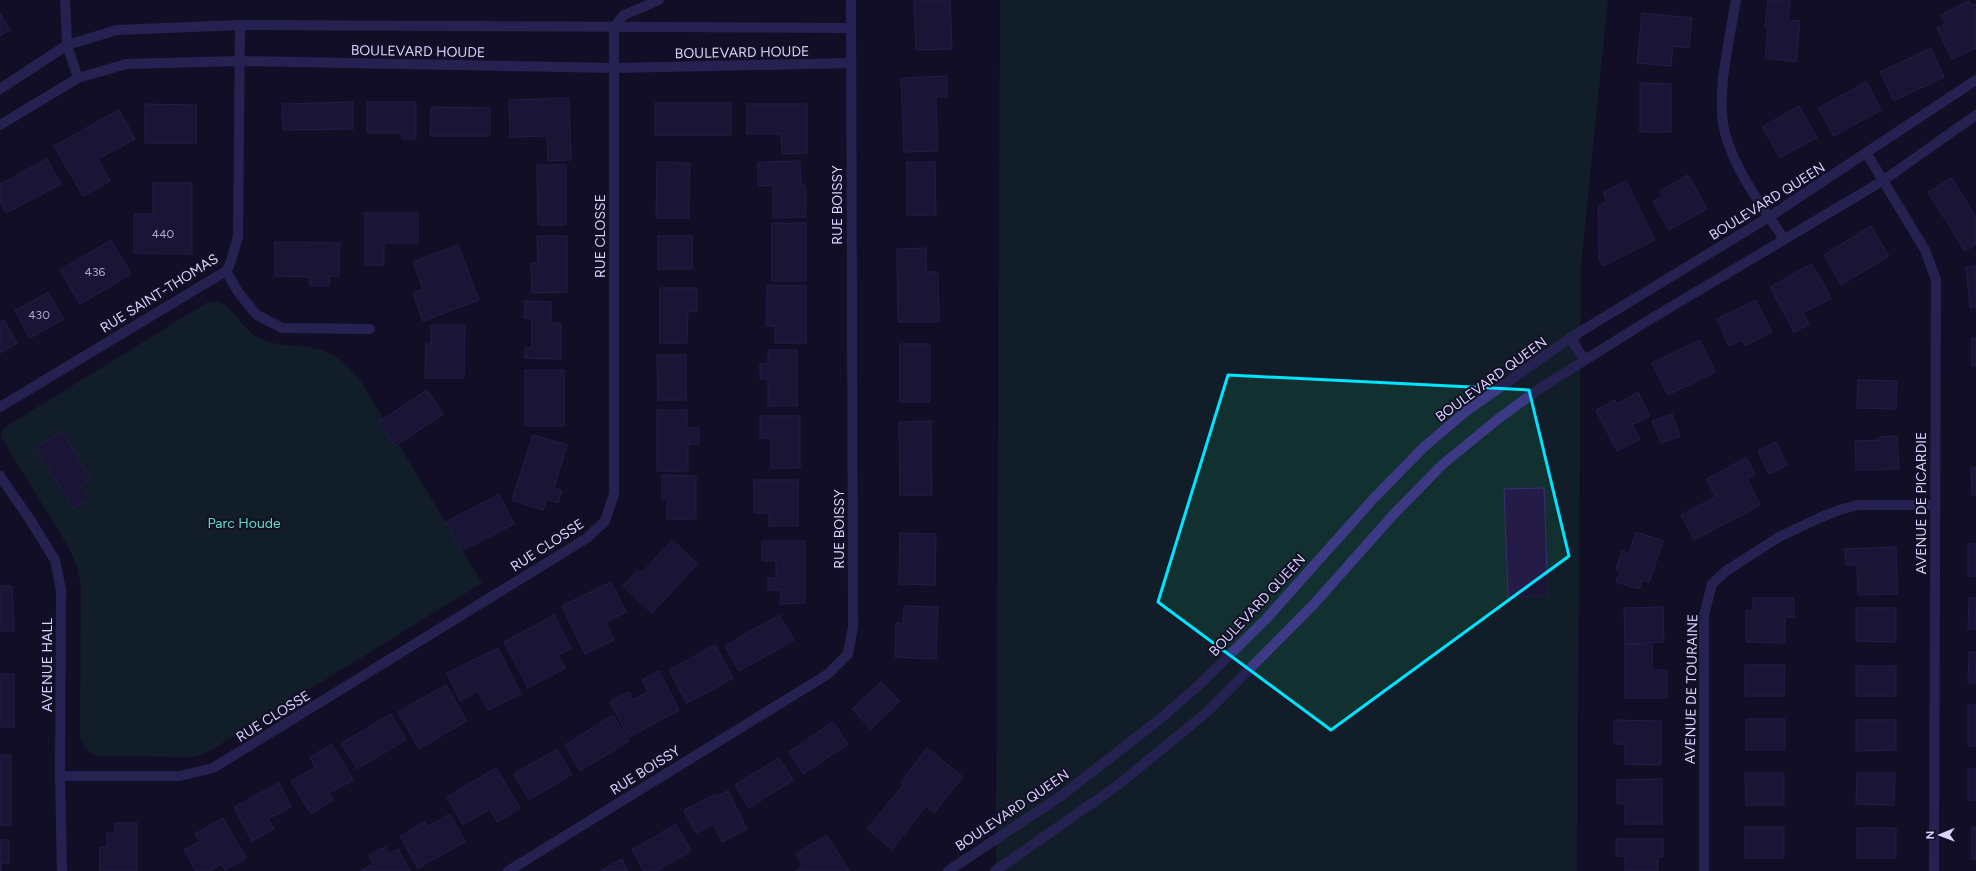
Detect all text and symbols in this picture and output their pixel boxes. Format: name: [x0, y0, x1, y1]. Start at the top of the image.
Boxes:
street label: BOULEVARD HOUDE: [351, 42, 485, 61]
street label: BOULEVARD HOUDE: [675, 43, 809, 62]
street label: BOULEVARD QUEEN: [1706, 159, 1828, 244]
street label: RUE BOISSY: [829, 165, 846, 245]
street label: RUE CLOSSE: [592, 194, 609, 278]
house number: 440: [152, 227, 175, 241]
street label: RUE SAINT-THOMAS: [97, 250, 221, 337]
house number: 436: [85, 265, 106, 279]
house number: 430: [28, 308, 50, 322]
street label: BOULEVARD QUEEN: [1432, 333, 1550, 426]
street label: AVENUE DE PICARDIE: [1913, 432, 1930, 574]
street label: RUE BOISSY: [831, 489, 848, 569]
park label: Parc Houde: [207, 515, 281, 532]
street label: RUE CLOSSE: [507, 515, 587, 575]
street label: BOULEVARD QUEEN: [1206, 551, 1309, 660]
street label: AVENUE DE TOURAINE: [1682, 614, 1701, 764]
street label: AVENUE HALL: [39, 617, 56, 712]
street label: RUE CLOSSE: [233, 687, 313, 746]
street label: RUE BOISSY: [607, 742, 684, 799]
street label: BOULEVARD QUEEN: [952, 766, 1072, 855]
north arrow: [1920, 815, 1960, 855]
text: N: [1924, 831, 1937, 840]

